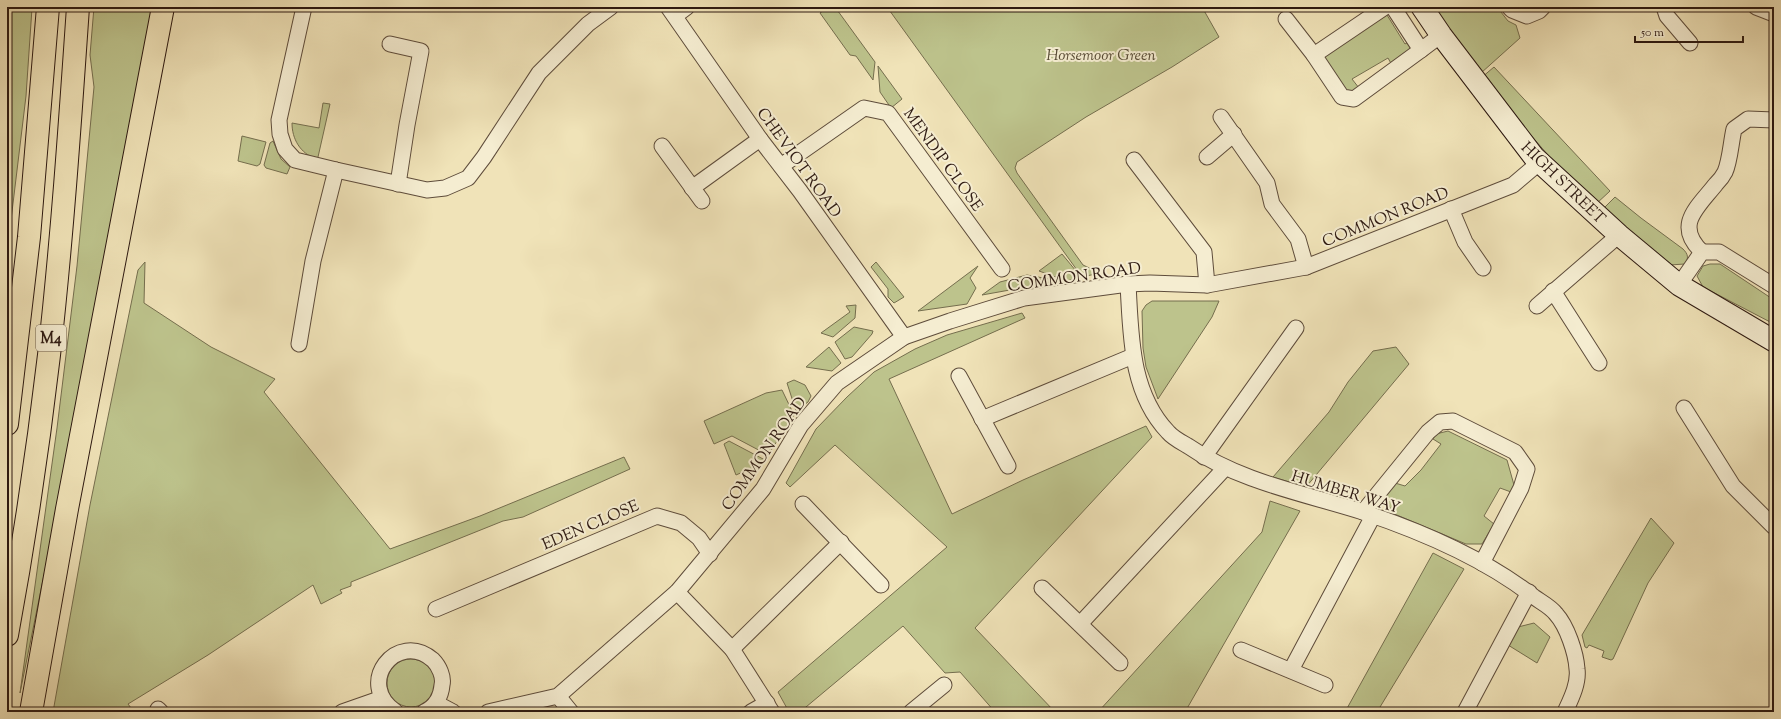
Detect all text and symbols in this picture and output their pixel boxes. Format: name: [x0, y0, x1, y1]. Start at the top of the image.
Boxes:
scale bar: [1635, 18, 1743, 44]
text: 50 m: [1640, 24, 1664, 42]
park label: Horsemoor Green: [1046, 45, 1156, 68]
street label: CHEVIOT ROAD: [750, 104, 846, 223]
street label: MENDIP CLOSE: [897, 104, 988, 217]
street label: HIGH STREET: [1515, 137, 1610, 230]
street label: COMMON ROAD: [1319, 182, 1453, 254]
street label: COMMON ROAD: [1006, 258, 1143, 299]
road number: M4: [36, 325, 66, 351]
street label: COMMON ROAD: [717, 393, 813, 516]
street label: HUMBER WAY: [1288, 466, 1403, 521]
street label: EDEN CLOSE: [539, 495, 643, 557]

